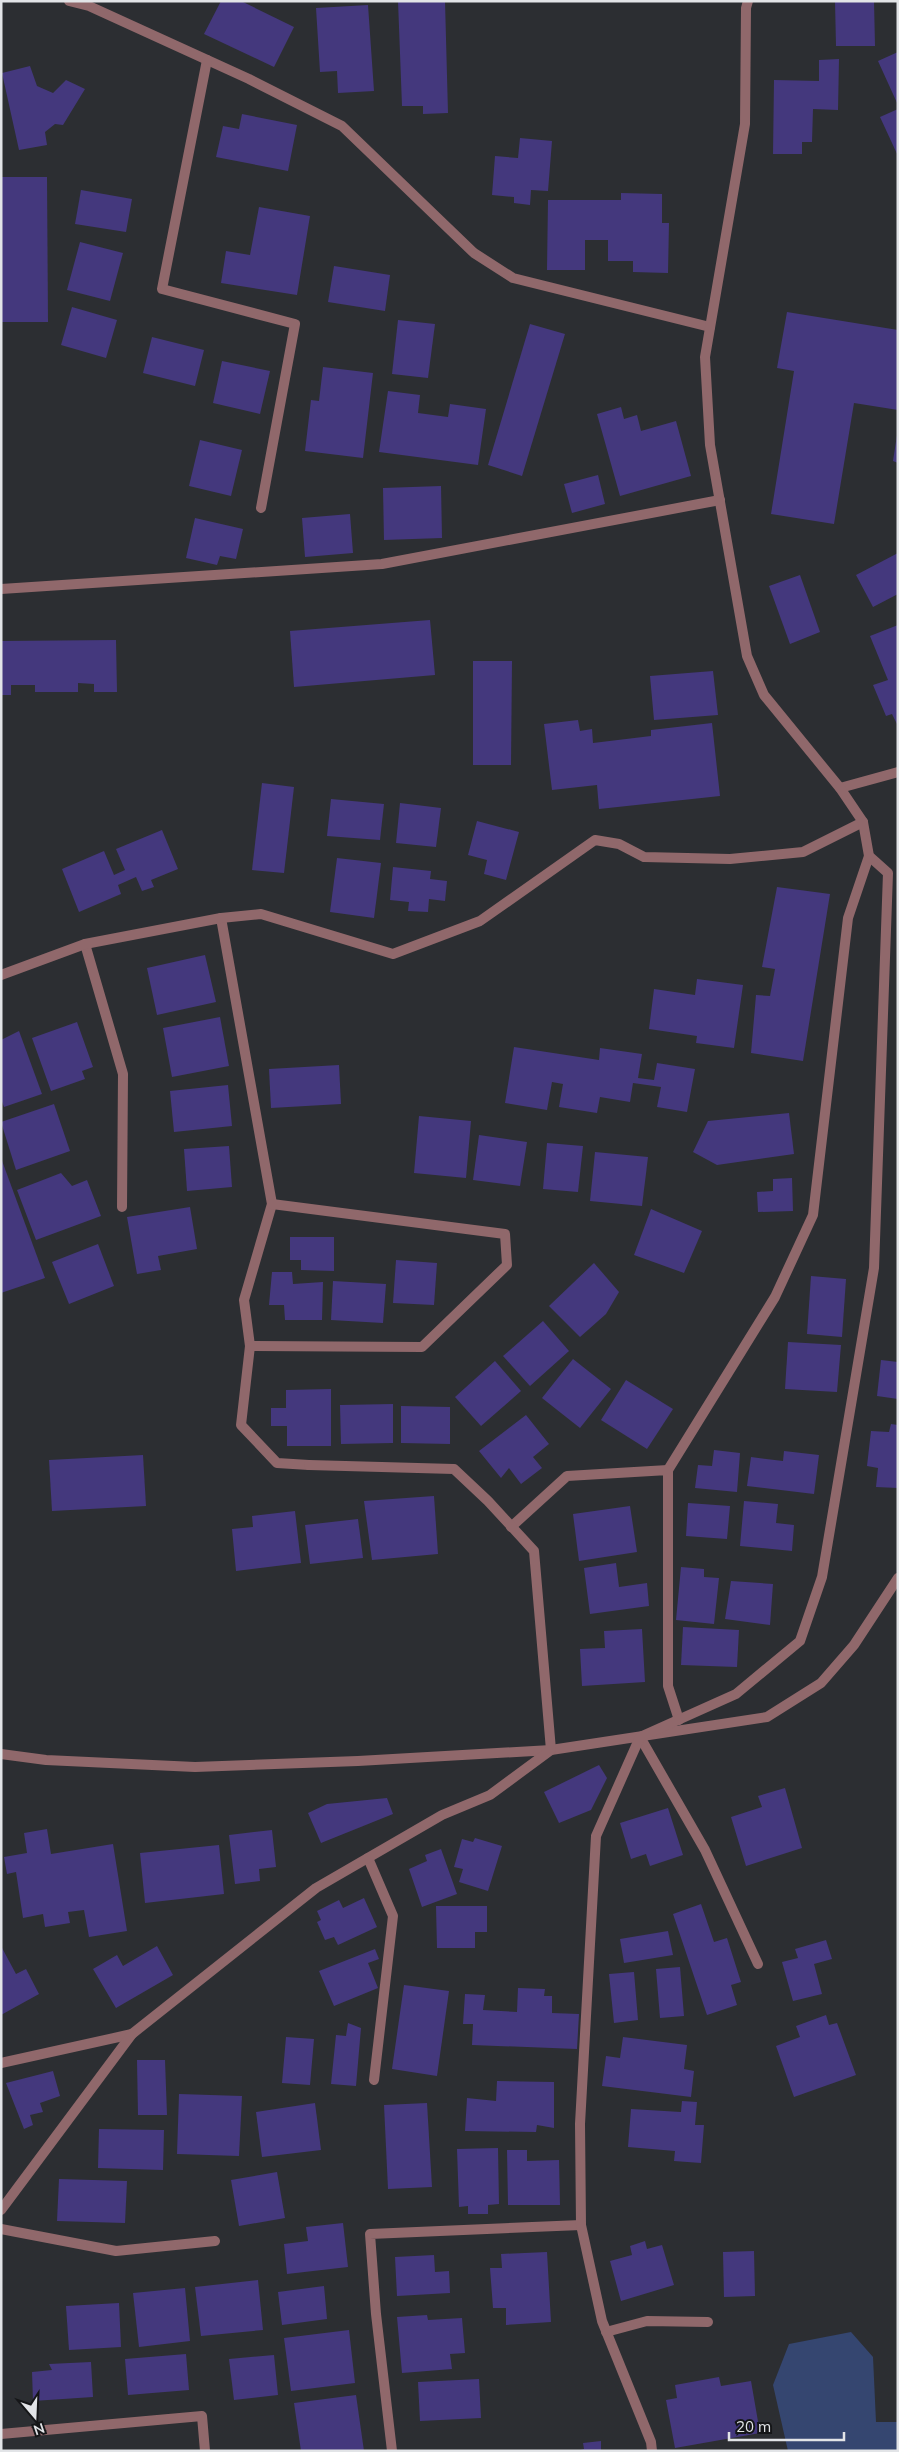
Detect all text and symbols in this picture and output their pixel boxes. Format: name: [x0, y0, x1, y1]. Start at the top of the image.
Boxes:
north arrow: [10, 2392, 60, 2442]
scale bar: [729, 2410, 844, 2442]
text: 20 m: [736, 2417, 771, 2436]
text: N: [31, 2419, 47, 2440]

